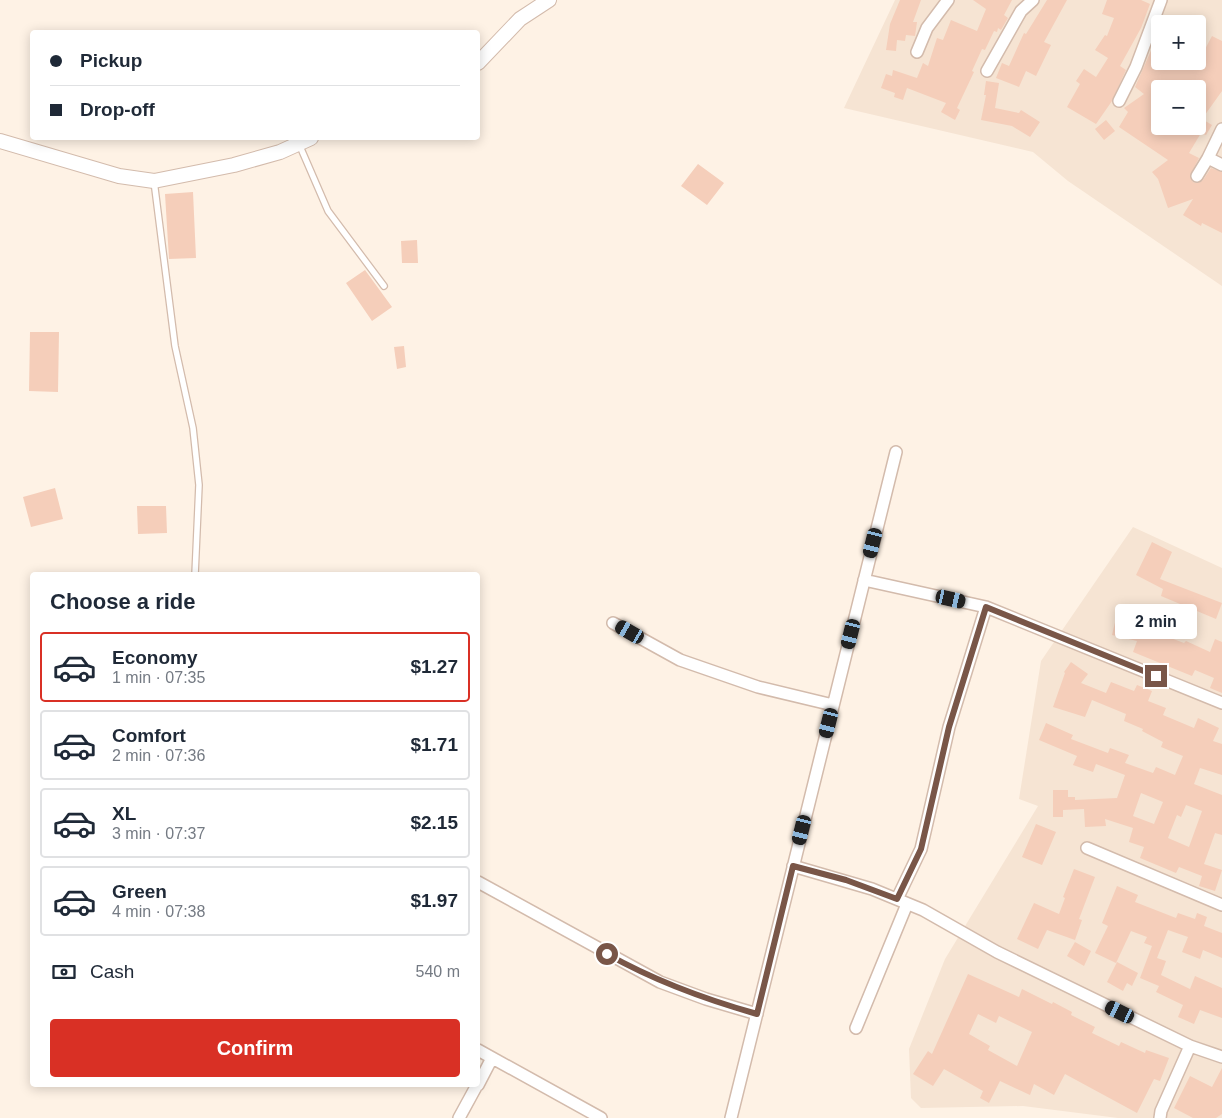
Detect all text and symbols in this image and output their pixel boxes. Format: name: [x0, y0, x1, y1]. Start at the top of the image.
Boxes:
map controls: [1151, 15, 1206, 135]
button: +: [1151, 15, 1206, 70]
text: Pickup: [80, 50, 142, 71]
button: −: [1151, 80, 1206, 135]
text: Drop-off: [80, 99, 155, 120]
car: [862, 527, 883, 559]
car: [934, 588, 967, 610]
text: Choose a ride: [50, 589, 195, 614]
callout: 2 min: [1115, 604, 1197, 638]
text: 2 min: [1135, 613, 1177, 630]
car: [613, 618, 646, 646]
car: [840, 618, 861, 650]
icon: car: [52, 645, 97, 690]
text: Economy: [112, 647, 198, 668]
text: $1.27: [410, 656, 458, 677]
route end: [1145, 665, 1167, 687]
text: 1 min · 07:35: [112, 669, 205, 686]
car: [818, 707, 839, 739]
icon: car: [52, 723, 97, 768]
text: Comfort: [112, 725, 186, 746]
text: $1.71: [410, 734, 458, 755]
text: 2 min · 07:36: [112, 747, 205, 764]
icon: car: [52, 801, 97, 846]
text: XL: [112, 803, 136, 824]
text: $2.15: [410, 812, 458, 833]
car: [791, 814, 812, 846]
text: 3 min · 07:37: [112, 825, 205, 842]
icon: car: [52, 879, 97, 924]
text: Green: [112, 881, 167, 902]
text: $1.97: [410, 890, 458, 911]
text: 4 min · 07:38: [112, 903, 205, 920]
route start: [596, 943, 618, 965]
icon: cash: [50, 958, 78, 986]
text: Cash: [90, 961, 134, 982]
text: 540 m: [416, 963, 460, 980]
car: [1103, 999, 1136, 1025]
button: Confirm: [50, 1019, 460, 1077]

